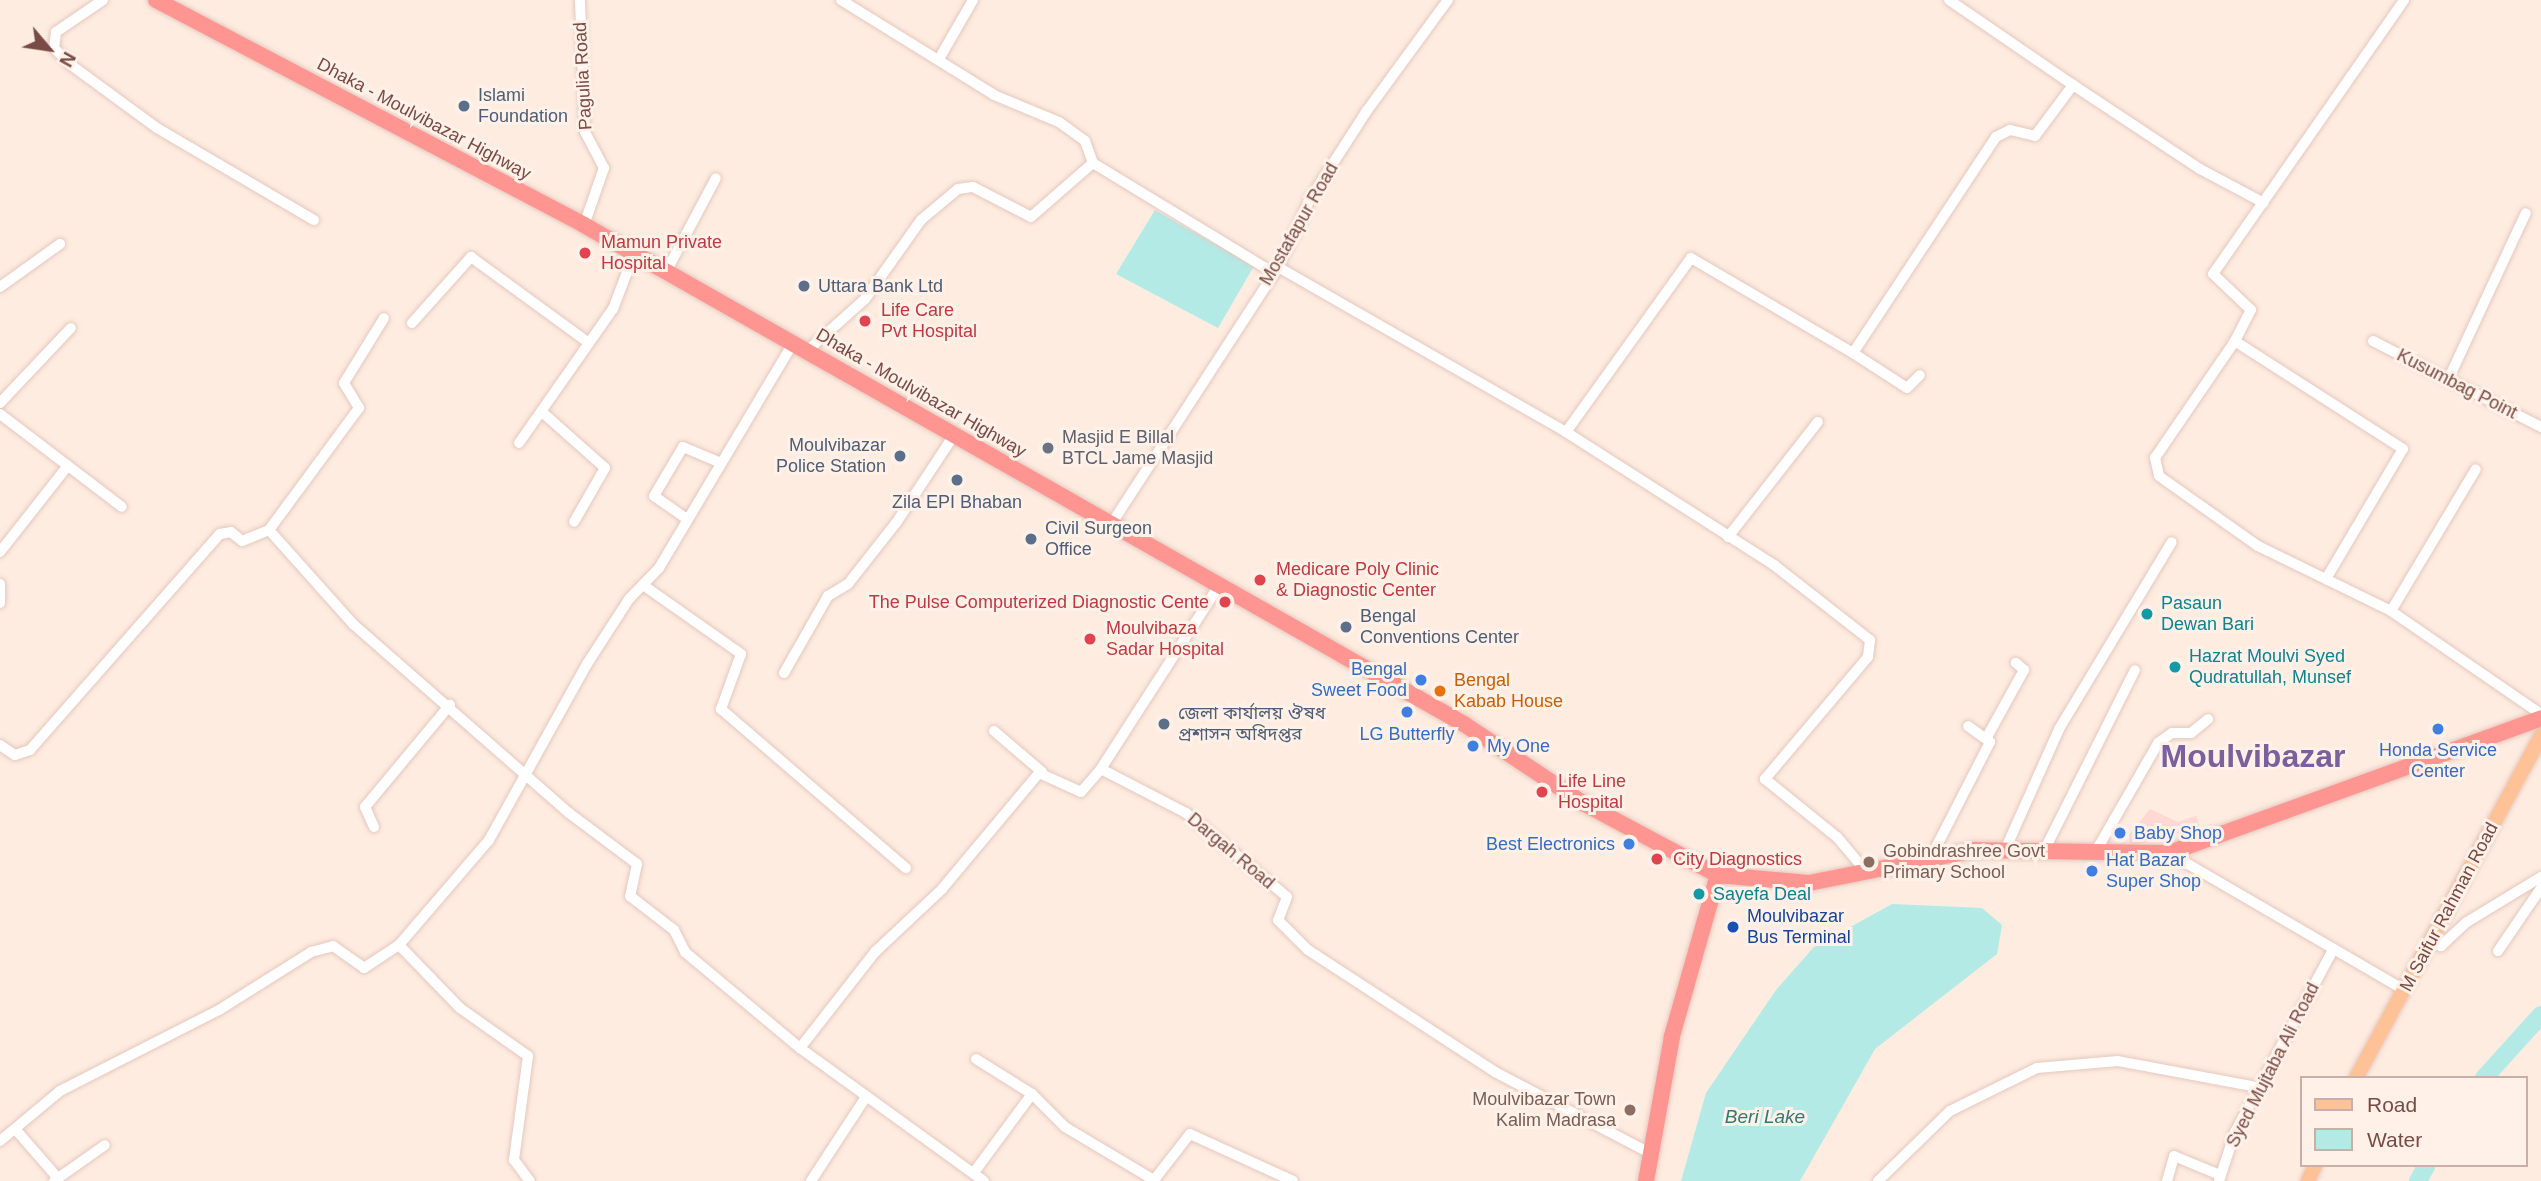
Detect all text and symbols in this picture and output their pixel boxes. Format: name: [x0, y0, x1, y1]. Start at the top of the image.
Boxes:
north arrow: [14, 14, 84, 84]
street label: Pagulia Road: [569, 21, 597, 131]
text: N: [55, 48, 80, 71]
street label: Dhaka - Moulvibazar Highway: [313, 53, 535, 185]
place label: Islami Foundation: [478, 85, 568, 128]
marker: Islami Foundation: [456, 98, 472, 114]
street label: Mostafapur Road: [1255, 159, 1343, 289]
place label: Mamun Private Hospital: [601, 232, 722, 274]
marker: Mamun Private Hospital: [575, 243, 595, 263]
place label: Uttara Bank Ltd: [818, 275, 943, 297]
marker: Uttara Bank Ltd: [796, 278, 812, 294]
place label: Life Care Pvt Hospital: [881, 300, 977, 342]
marker: Life Care Pvt Hospital: [855, 311, 875, 331]
street label: Dhaka - Moulvibazar Highway: [812, 324, 1030, 462]
street label: Kusumbag Point: [2393, 344, 2521, 424]
place label: Masjid E Billal BTCL Jame Masjid: [1062, 427, 1214, 470]
place label: Moulvibazar Police Station: [776, 435, 886, 478]
marker: Masjid E Billal BTCL Jame Masjid: [1040, 440, 1056, 456]
marker: Moulvibazar Police Station: [892, 448, 908, 464]
marker: Zila EPI Bhaban: [949, 472, 965, 488]
place label: Zila EPI Bhaban: [892, 491, 1022, 513]
place label: Civil Surgeon Office: [1045, 518, 1152, 560]
marker: Civil Surgeon Office: [1023, 531, 1039, 547]
place label: Medicare Poly Clinic & Diagnostic Center: [1276, 559, 1439, 602]
marker: Medicare Poly Clinic & Diagnostic Center: [1250, 570, 1270, 590]
place label: The Pulse Computerized Diagnostic Cente: [869, 591, 1209, 613]
marker: The Pulse Computerized Diagnostic Cente: [1215, 592, 1235, 612]
place label: Pasaun Dewan Bari: [2161, 593, 2254, 636]
place label: Bengal Conventions Center: [1360, 606, 1519, 648]
marker: Pasaun Dewan Bari: [2139, 606, 2155, 622]
place label: Moulvibaza Sadar Hospital: [1106, 618, 1224, 660]
marker: Bengal Conventions Center: [1338, 619, 1354, 635]
marker: Moulvibaza Sadar Hospital: [1080, 629, 1100, 649]
place label: Hazrat Moulvi Syed Qudratullah, Munsef: [2189, 646, 2351, 688]
place label: Bengal Sweet Food: [1311, 659, 1407, 702]
marker: Hazrat Moulvi Syed Qudratullah, Munsef: [2167, 659, 2183, 675]
place label: Bengal Kabab House: [1454, 670, 1563, 712]
marker: Bengal Sweet Food: [1413, 672, 1429, 688]
marker: Bengal Kabab House: [1432, 683, 1448, 699]
place label: জেলা কার্যালয় ঔষধ প্রশাসন অধিদপ্তর: [1178, 703, 1325, 746]
marker: LG Butterfly: [1399, 704, 1415, 720]
marker: জেলা কার্যালয় ঔষধ প্রশাসন অধিদপ্তর: [1156, 716, 1172, 732]
marker: Honda Service Center: [2430, 721, 2446, 737]
place label: LG Butterfly: [1359, 723, 1455, 745]
place label: My One: [1487, 735, 1550, 757]
district label: Moulvibazar: [2161, 737, 2345, 775]
marker: My One: [1465, 738, 1481, 754]
place label: Honda Service Center: [2379, 740, 2497, 782]
place label: Life Line Hospital: [1558, 771, 1626, 814]
marker: Life Line Hospital: [1532, 782, 1552, 802]
street label: Dargah Road: [1183, 808, 1279, 894]
street label: M Saifur Rahman Road: [2395, 819, 2503, 995]
place label: Baby Shop: [2134, 822, 2222, 844]
marker: Baby Shop: [2112, 825, 2128, 841]
place label: Best Electronics: [1486, 833, 1615, 855]
marker: Best Electronics: [1621, 836, 1637, 852]
place label: Gobindrashree Govt Primary School: [1883, 841, 2045, 884]
place label: City Diagnostics: [1673, 848, 1802, 870]
marker: City Diagnostics: [1647, 849, 1667, 869]
place label: Hat Bazar Super Shop: [2106, 850, 2201, 892]
marker: Gobindrashree Govt Primary School: [1861, 854, 1877, 870]
marker: Hat Bazar Super Shop: [2084, 863, 2100, 879]
place label: Sayefa Deal: [1713, 883, 1811, 905]
marker: Sayefa Deal: [1691, 886, 1707, 902]
place label: Moulvibazar Bus Terminal: [1747, 906, 1851, 948]
marker: Moulvibazar Bus Terminal: [1725, 919, 1741, 935]
street label: Syed Mujtaba Ali Road: [2222, 979, 2324, 1151]
legend: [2300, 1076, 2527, 1167]
place label: Moulvibazar Town Kalim Madrasa: [1472, 1089, 1616, 1132]
text: Road: [2367, 1093, 2417, 1116]
marker: Moulvibazar Town Kalim Madrasa: [1622, 1102, 1638, 1118]
water label: Beri Lake: [1725, 1106, 1805, 1128]
text: Water: [2367, 1128, 2422, 1151]

